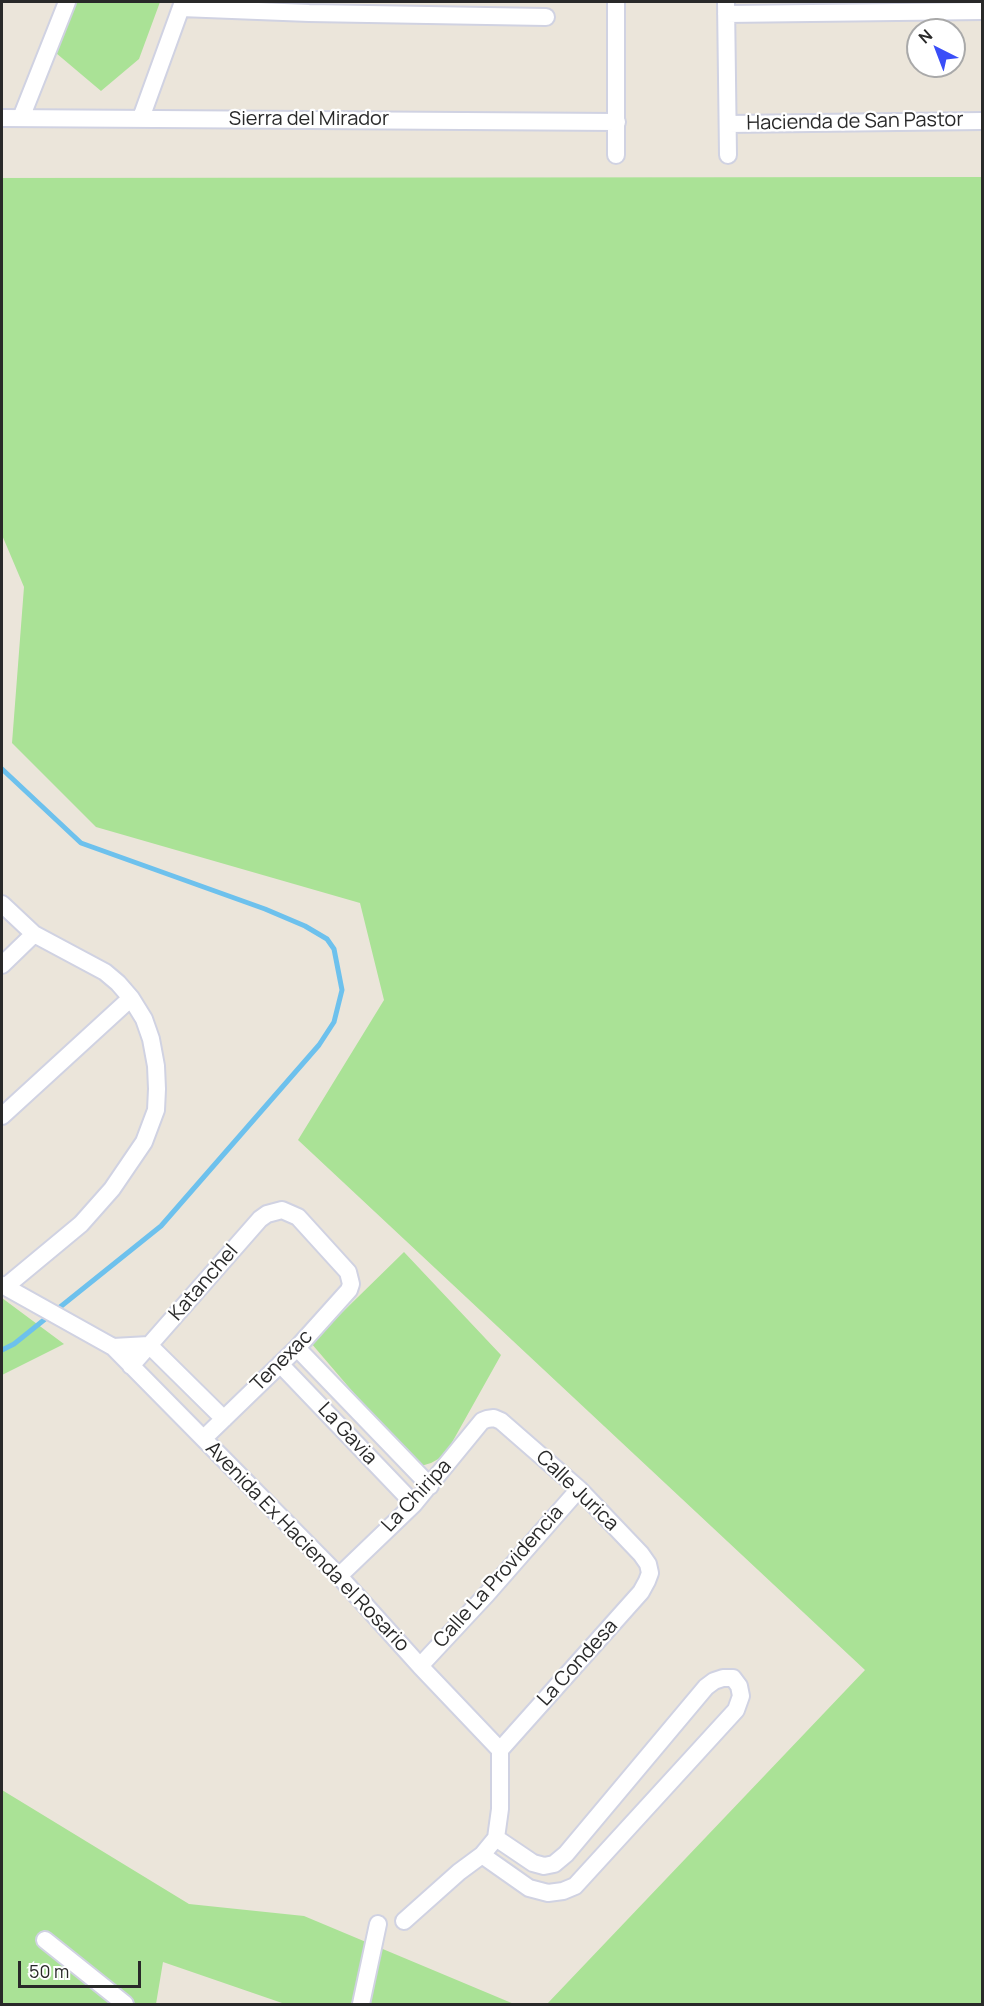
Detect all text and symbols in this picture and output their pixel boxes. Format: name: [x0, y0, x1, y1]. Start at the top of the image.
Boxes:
north arrow: [906, 18, 966, 78]
text: N: [914, 24, 937, 48]
street label: Sierra del Mirador: [229, 107, 389, 131]
street label: Hacienda de San Pastor: [746, 108, 964, 136]
street label: Katanchel: [164, 1240, 244, 1326]
street label: Tenexac: [246, 1325, 318, 1397]
street label: La Gavia: [312, 1398, 382, 1470]
street label: Avenida Ex Hacienda el Rosario: [200, 1437, 414, 1657]
street label: Calle Jurica: [531, 1446, 623, 1536]
street label: La Chiripa: [377, 1455, 457, 1537]
street label: Calle La Providencia: [429, 1501, 569, 1653]
street label: La Condesa: [533, 1615, 623, 1711]
scale bar: [21, 1949, 144, 1987]
text: 50 m: [29, 1959, 69, 1983]

